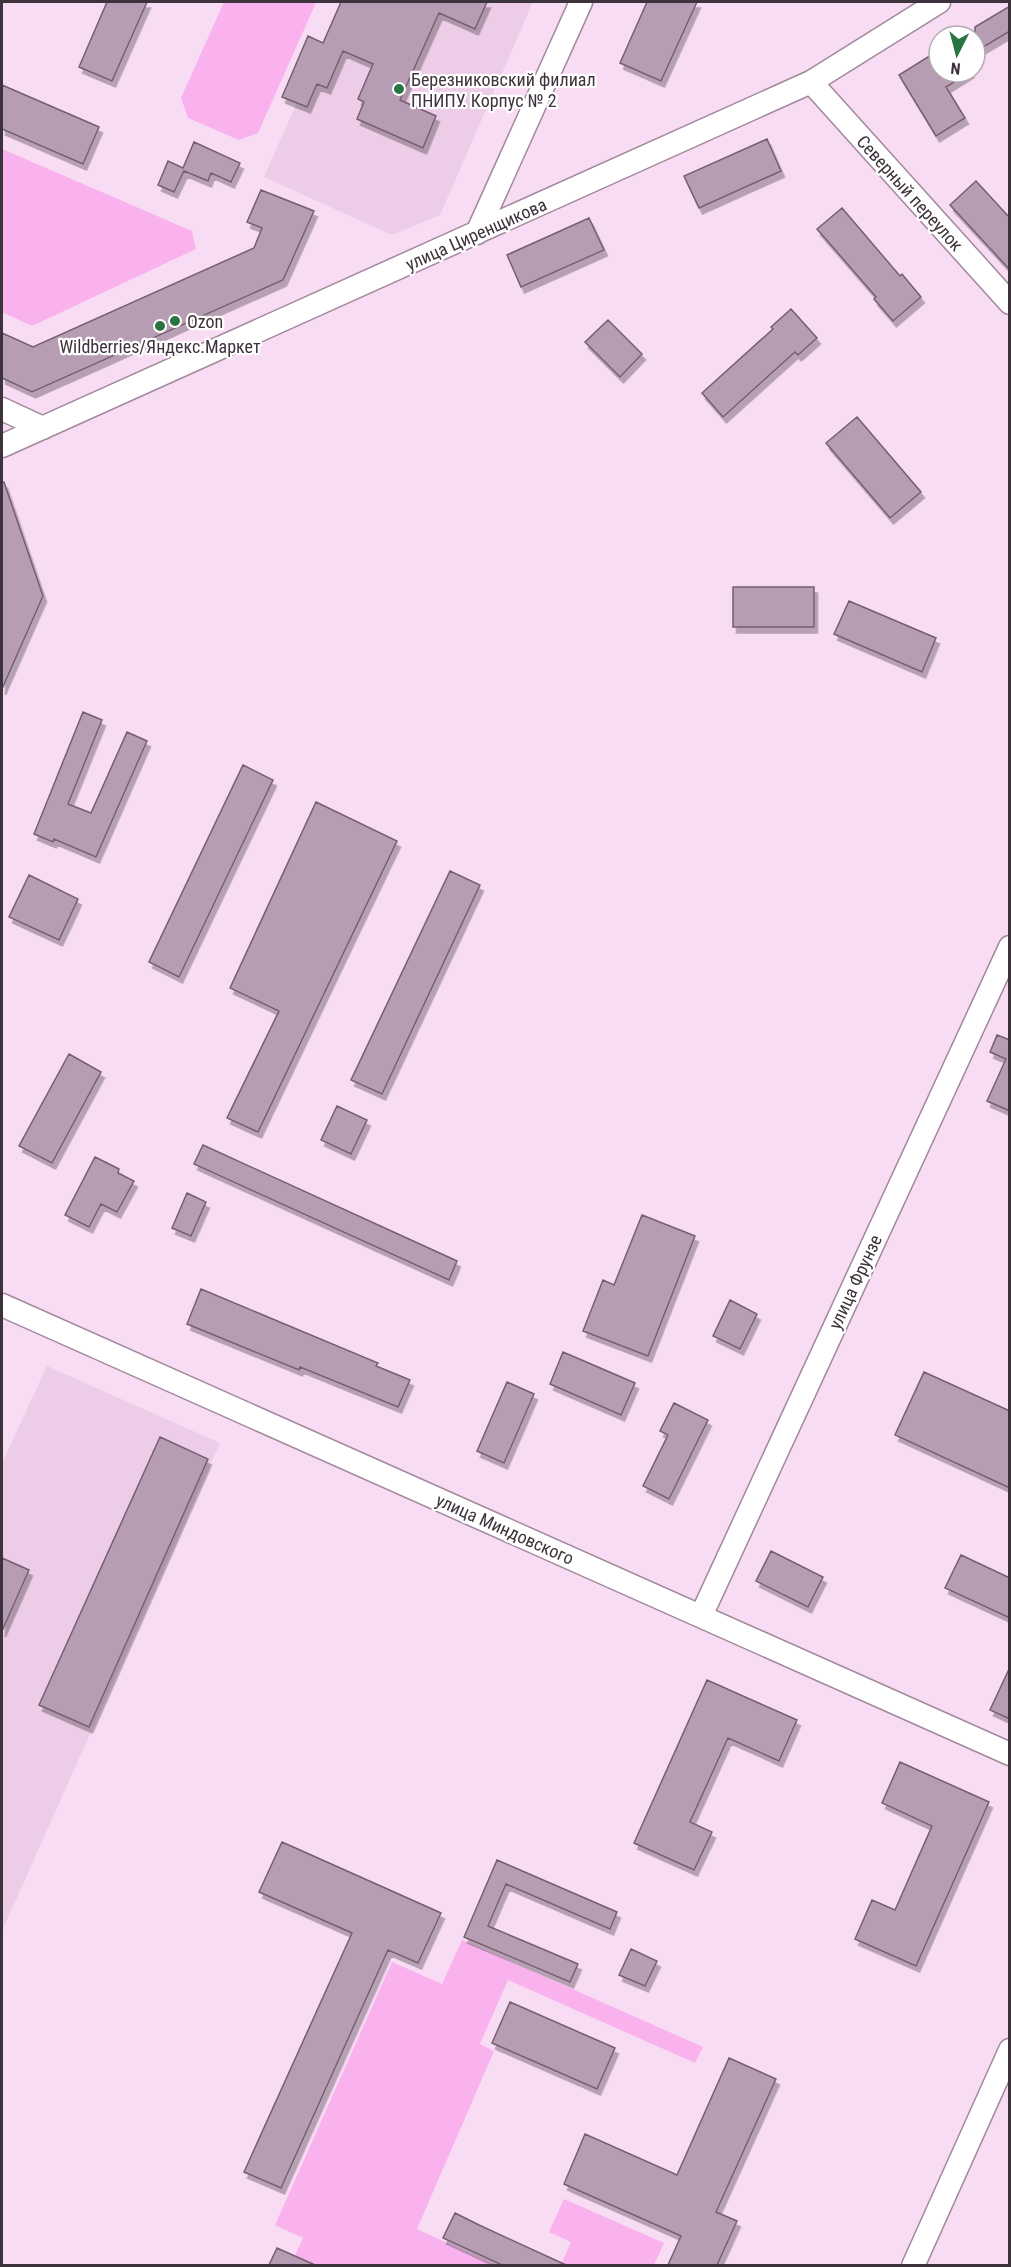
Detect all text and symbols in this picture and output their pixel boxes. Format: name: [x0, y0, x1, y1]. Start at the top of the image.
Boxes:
north arrow: [927, 24, 987, 84]
text: N: [950, 58, 961, 78]
place label: Березниковский филиал ПНИПУ. Корпус № 2: [411, 69, 596, 111]
marker: Березниковский филиал ПНИПУ. Корпус № 2: [392, 82, 406, 96]
street label: Северный переулок: [853, 131, 968, 255]
street label: улица Циренщикова: [402, 193, 550, 275]
place label: Ozon: [187, 311, 223, 332]
marker: Ozon: [168, 314, 182, 328]
marker: Wildberries/Яндекс.Маркет: [153, 319, 167, 333]
place label: Wildberries/Яндекс.Маркет: [59, 336, 261, 357]
street label: улица Фрунзе: [824, 1231, 886, 1333]
street label: улица Миндовского: [433, 1489, 577, 1569]

